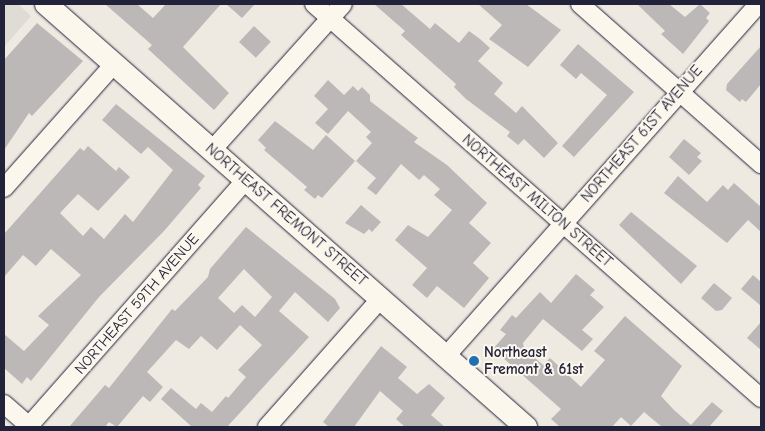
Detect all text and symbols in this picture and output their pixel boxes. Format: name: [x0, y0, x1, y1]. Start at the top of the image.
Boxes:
street label: NORTHEAST 61ST AVENUE: [578, 62, 706, 206]
street label: NORTHEAST MILTON STREET: [458, 131, 616, 271]
street label: NORTHEAST FREMONT STREET: [201, 140, 371, 290]
street label: NORTHEAST 59TH AVENUE: [71, 230, 203, 378]
place label: Northeast Fremont & 61st: [484, 343, 584, 378]
marker: Northeast Fremont & 61st: [468, 355, 480, 367]

